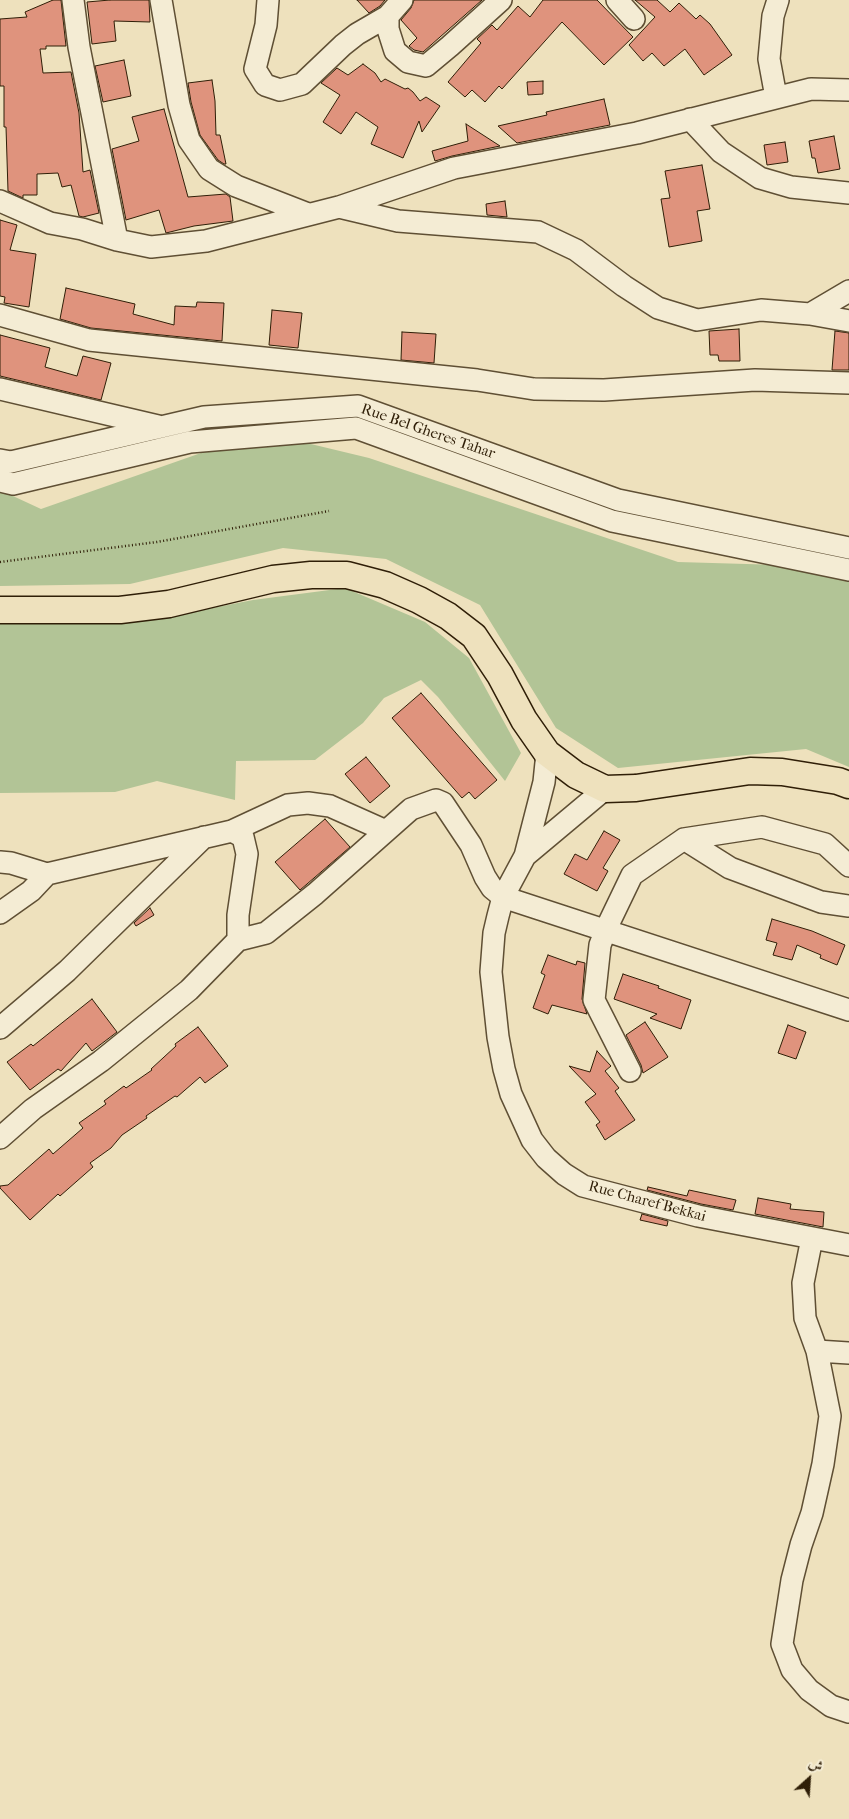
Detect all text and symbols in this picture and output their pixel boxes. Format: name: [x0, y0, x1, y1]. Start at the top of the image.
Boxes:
street label: Rue Bel Gheres Tahar: [359, 401, 497, 463]
street label: Rue Charef Bekkai: [586, 1178, 708, 1226]
north arrow: [784, 1754, 834, 1804]
text: ش: [806, 1754, 826, 1776]

